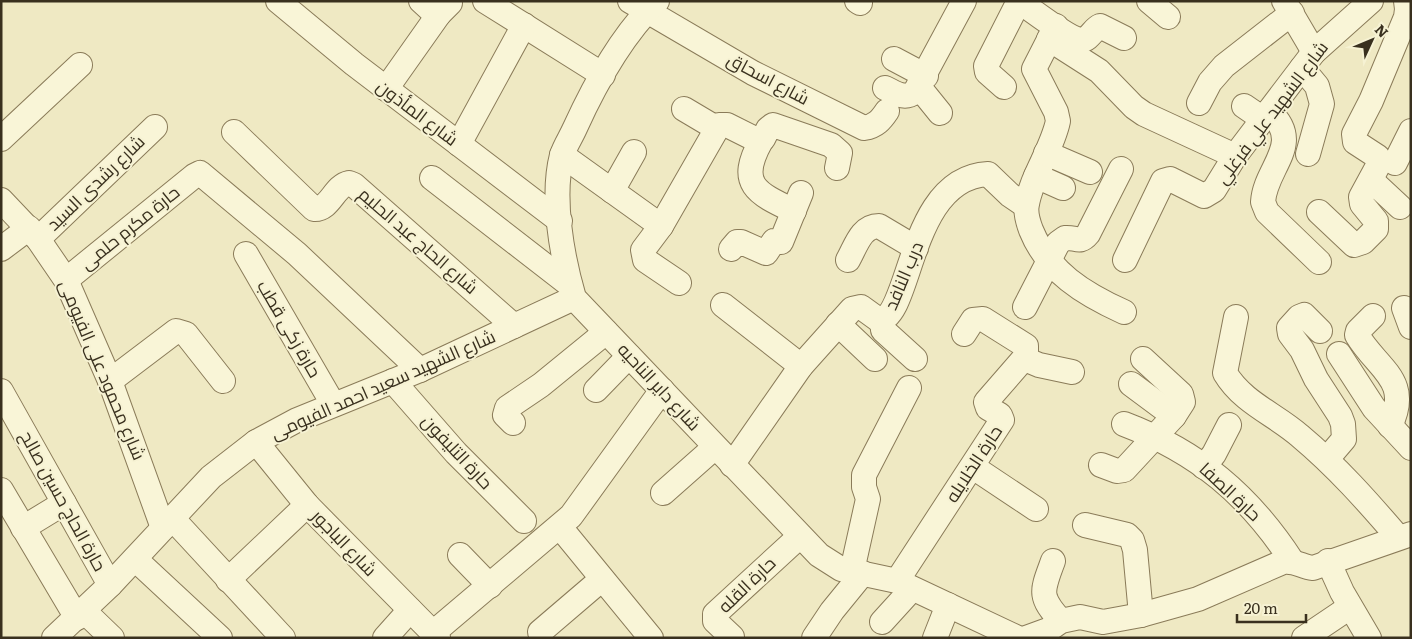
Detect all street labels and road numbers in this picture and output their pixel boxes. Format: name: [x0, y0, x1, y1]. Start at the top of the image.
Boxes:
street label: شارع الشهيد علي فرغلي: [1208, 35, 1335, 191]
street label: شارع اسحاق: [723, 45, 815, 111]
street label: شارع المأذون: [371, 72, 464, 152]
street label: شارع رشدى السيد: [40, 128, 150, 236]
street label: حارة مكرم حلمى: [73, 178, 185, 276]
street label: شارع الحاج عبد الحليم: [353, 180, 485, 300]
street label: درب النافد: [876, 237, 929, 314]
street label: حارة زكى قطب: [251, 274, 329, 382]
street label: شارع محمود على الفيومى: [53, 275, 154, 464]
street label: شارع الشهيد سعيد احمد الفيومى: [266, 322, 499, 446]
street label: شارع داير الناحيه: [612, 336, 708, 436]
street label: حارة التليفون: [416, 407, 500, 495]
street label: حارة الخلايله: [938, 419, 1008, 507]
street label: حارة الحاج حسين صالح: [14, 425, 114, 576]
street label: حارة الصفا: [1194, 455, 1268, 527]
street label: شارع الباجور: [305, 502, 384, 582]
street label: حارة القله: [711, 549, 781, 618]

